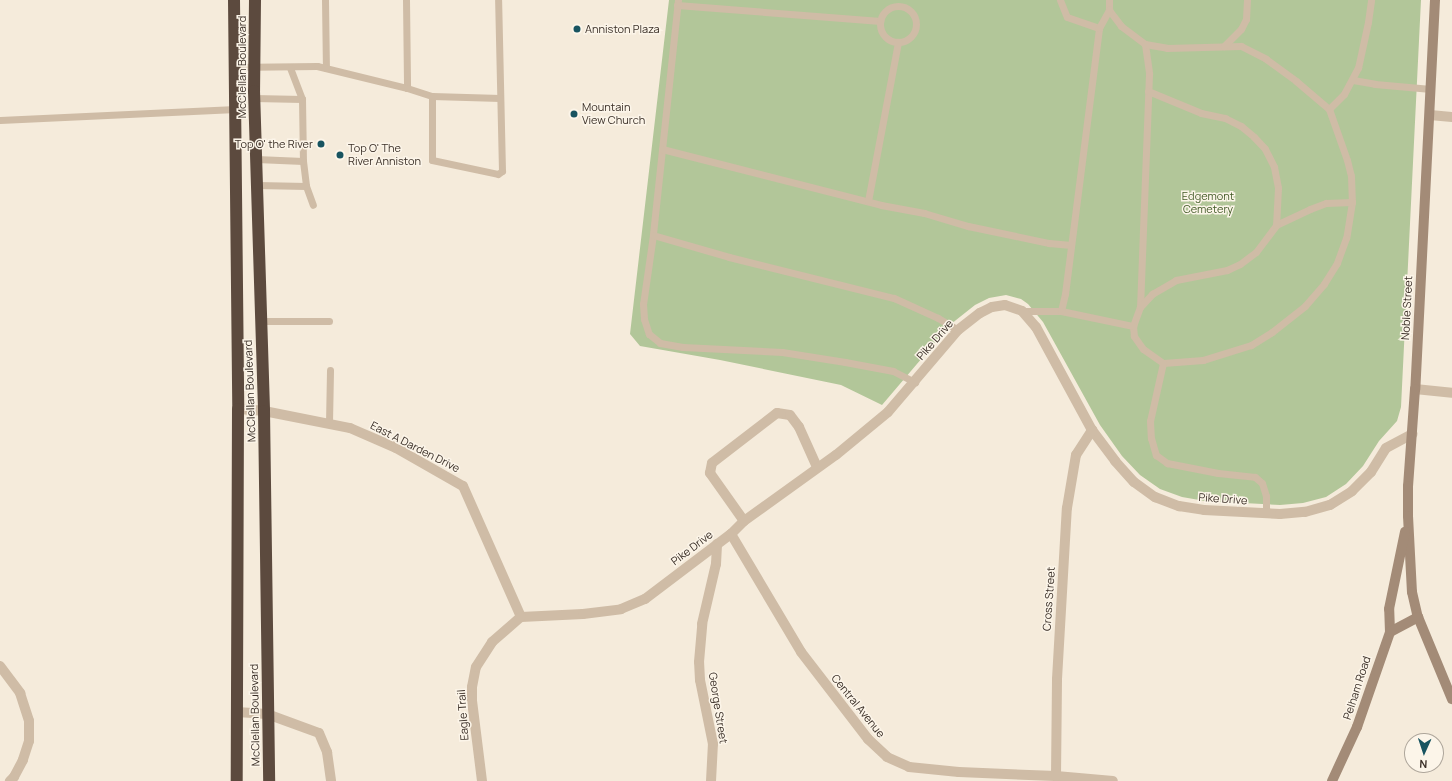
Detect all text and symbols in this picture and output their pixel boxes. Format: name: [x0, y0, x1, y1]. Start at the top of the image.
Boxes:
street label: McClellan Boulevard: [235, 16, 249, 118]
place label: Anniston Plaza: [585, 22, 660, 36]
marker: Anniston Plaza: [572, 24, 582, 34]
place label: Mountain View Church: [582, 101, 645, 127]
marker: Mountain View Church: [569, 109, 579, 119]
place label: Top O' the River: [235, 137, 313, 151]
marker: Top O' the River: [316, 139, 326, 149]
place label: Top O' The River Anniston: [348, 142, 421, 168]
marker: Top O' The River Anniston: [335, 150, 345, 160]
park label: Edgemont Cemetery: [1182, 190, 1234, 216]
street label: Noble Street: [1399, 276, 1415, 340]
street label: Pike Drive: [914, 317, 956, 363]
street label: McClellan Boulevard: [242, 340, 258, 442]
street label: East A Darden Drive: [368, 419, 462, 475]
street label: Pike Drive: [1198, 491, 1248, 507]
street label: Pike Drive: [668, 528, 716, 568]
street label: Cross Street: [1040, 567, 1058, 631]
street label: Pelham Road: [1341, 655, 1373, 721]
street label: McClellan Boulevard: [248, 664, 262, 766]
street label: George Street: [706, 671, 730, 745]
street label: Central Avenue: [829, 672, 887, 740]
street label: Eagle Trail: [455, 689, 471, 741]
north arrow: [1404, 733, 1444, 773]
text: N: [1419, 757, 1428, 772]

